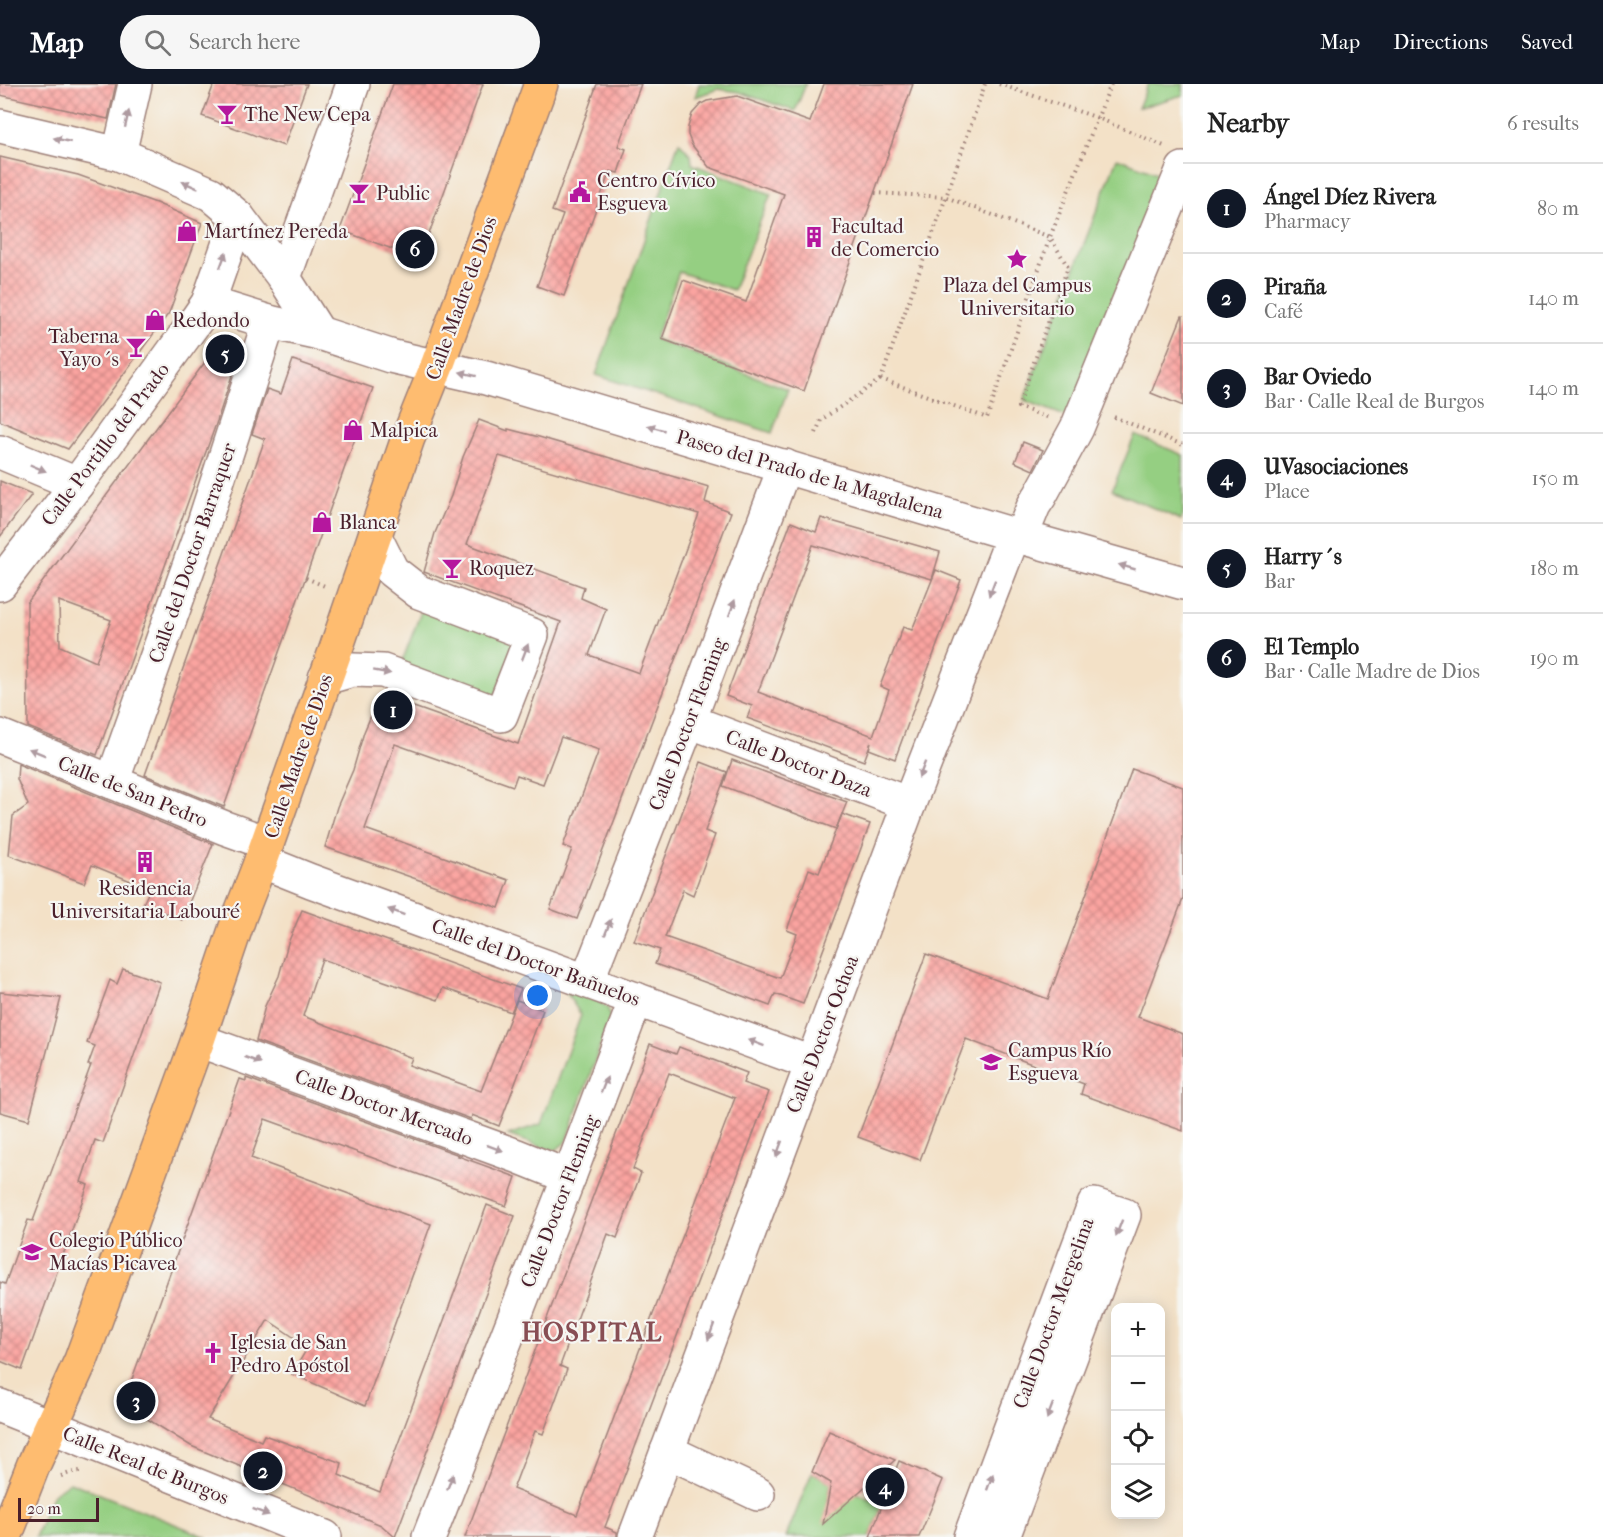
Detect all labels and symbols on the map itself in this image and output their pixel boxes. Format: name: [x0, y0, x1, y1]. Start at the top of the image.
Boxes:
bar icon: The New Cepa: [215, 102, 239, 126]
place label: The New Cepa: [244, 103, 371, 126]
one-way arrow: [123, 110, 133, 128]
one-way arrow: [53, 135, 72, 145]
place label: Centro Cívico Esgueva: [597, 169, 715, 215]
public building icon: Centro Cívico Esgueva: [568, 180, 592, 204]
one-way arrow: [182, 181, 199, 190]
bar icon: Public: [347, 181, 371, 205]
place label: Public: [376, 182, 430, 205]
street label: Calle Madre de Dios: [421, 213, 502, 383]
place label: Facultad de Comercio: [831, 215, 939, 261]
shop icon: Martínez Pereda: [175, 219, 199, 243]
place label: Martínez Pereda: [204, 220, 348, 243]
building icon: Facultad de Comercio: [802, 225, 826, 249]
pin: 6: [396, 226, 434, 272]
place icon: Plaza del Campus Universitario: [1005, 247, 1029, 271]
one-way arrow: [219, 251, 229, 269]
place label: Plaza del Campus Universitario: [943, 274, 1091, 320]
shop icon: Redondo: [143, 308, 167, 332]
place label: Redondo: [172, 309, 250, 332]
place label: Taberna Yayo´s: [48, 325, 120, 371]
pin: 5: [206, 332, 244, 376]
bar icon: Taberna Yayo´s: [124, 335, 148, 359]
street label: Calle Portillo del Prado: [37, 358, 174, 530]
one-way arrow: [459, 368, 478, 378]
shop icon: Malpica: [341, 418, 365, 442]
place label: Malpica: [370, 419, 438, 442]
one-way arrow: [646, 423, 664, 432]
street label: Paseo del Prado de la Magdalena: [674, 425, 947, 524]
street label: Calle del Doctor Barraquer: [144, 440, 241, 666]
one-way arrow: [30, 463, 48, 473]
shop icon: Blanca: [310, 510, 334, 534]
place label: Blanca: [339, 511, 397, 534]
bar icon: Roquez: [440, 556, 464, 580]
place label: Roquez: [469, 557, 534, 580]
one-way arrow: [1118, 562, 1136, 571]
one-way arrow: [987, 579, 996, 597]
one-way arrow: [727, 599, 737, 617]
street label: Calle Doctor Fleming: [644, 634, 731, 814]
one-way arrow: [520, 642, 530, 660]
one-way arrow: [373, 668, 392, 677]
street label: Calle Madre de Dios: [260, 671, 337, 841]
pin: 1: [374, 688, 412, 732]
street label: Calle Doctor Daza: [723, 725, 876, 802]
one-way arrow: [28, 747, 46, 757]
street label: Calle de San Pedro: [55, 751, 211, 832]
one-way arrow: [917, 761, 926, 779]
building icon: Residencia Universitaria Labouré: [133, 850, 157, 874]
place label: Residencia Universitaria Labouré: [50, 877, 240, 923]
one-way arrow: [387, 906, 405, 916]
street label: Calle del Doctor Bañuelos: [428, 914, 643, 1011]
one-way arrow: [604, 918, 614, 936]
street label: Calle Doctor Ochoa: [782, 951, 863, 1116]
your location: [523, 981, 552, 1010]
one-way arrow: [747, 1038, 765, 1048]
place label: Campus Río Esgueva: [1008, 1039, 1111, 1085]
school or university icon: Campus Río Esgueva: [979, 1050, 1003, 1074]
one-way arrow: [244, 1055, 262, 1065]
street label: Calle Doctor Mercado: [292, 1065, 476, 1150]
one-way arrow: [599, 1076, 609, 1094]
street label: Calle Doctor Fleming: [516, 1111, 603, 1291]
one-way arrow: [774, 1140, 784, 1158]
one-way arrow: [486, 1143, 504, 1153]
street label: Calle Doctor Mergelina: [1008, 1214, 1099, 1412]
one-way arrow: [1113, 1220, 1123, 1238]
place label: Colegio Público Macías Picavea: [49, 1229, 183, 1275]
school or university icon: Colegio Público Macías Picavea: [20, 1240, 44, 1264]
district label: HOSPITAL: [521, 1317, 663, 1348]
one-way arrow: [706, 1323, 716, 1341]
place label: Iglesia de San Pedro Apóstol: [230, 1331, 350, 1377]
church icon: Iglesia de San Pedro Apóstol: [201, 1341, 225, 1365]
pin: 3: [116, 1378, 156, 1424]
one-way arrow: [1045, 1402, 1054, 1420]
street label: Calle Real de Burgos: [59, 1422, 232, 1509]
pin: 2: [244, 1448, 282, 1494]
pin: 4: [866, 1464, 904, 1510]
one-way arrow: [445, 1473, 455, 1491]
one-way arrow: [986, 1473, 996, 1491]
scale bar: [18, 1495, 99, 1522]
one-way arrow: [252, 1507, 270, 1517]

